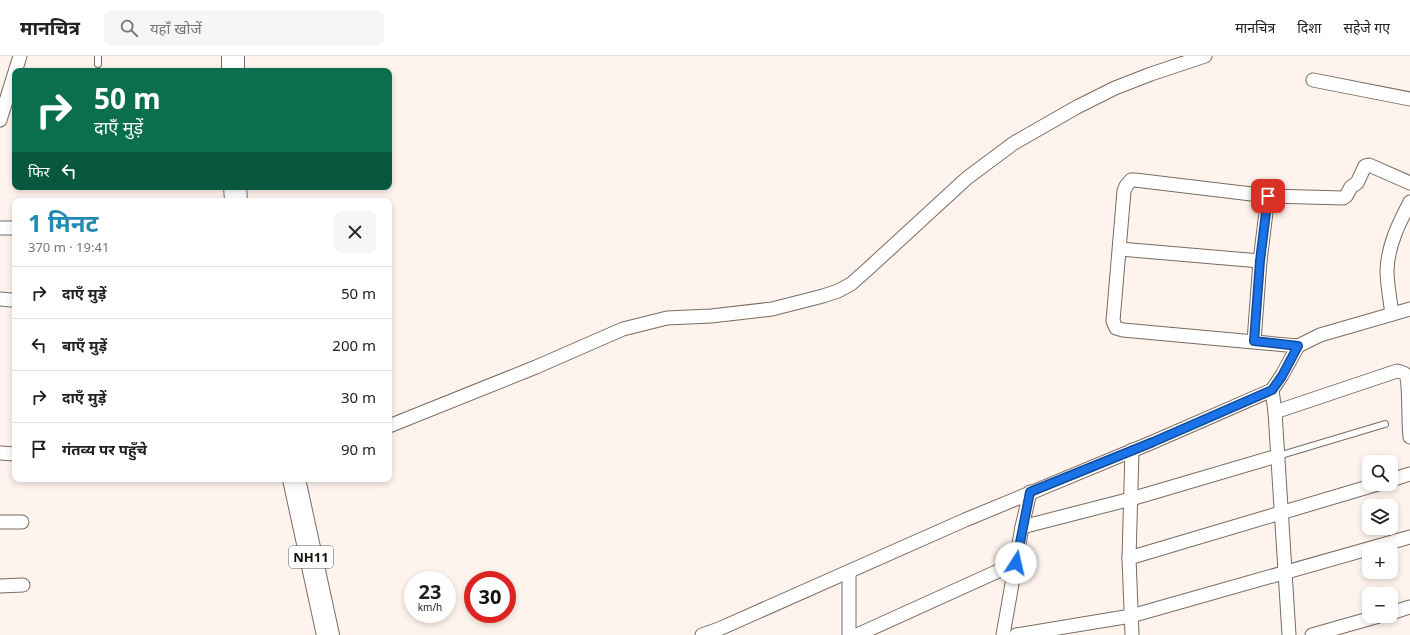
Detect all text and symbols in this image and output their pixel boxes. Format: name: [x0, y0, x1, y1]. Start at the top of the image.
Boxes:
search box: [104, 10, 384, 46]
text: मानचित्र: [20, 15, 80, 41]
icon: search: [118, 17, 140, 39]
text: यहाँ खोजें: [150, 18, 202, 38]
text: मानचित्र: [1235, 18, 1275, 37]
text: दिशा: [1297, 18, 1321, 37]
text: सहेजे गए: [1343, 18, 1390, 37]
text: 50 m: [94, 79, 161, 117]
icon: right: [28, 84, 80, 136]
text: दाएँ मुड़ें: [94, 115, 143, 139]
icon: left: [58, 160, 80, 182]
text: फिर: [28, 161, 50, 181]
pin: [1251, 179, 1285, 213]
icon: arrive: [1257, 185, 1279, 207]
text: 1 मिनट: [28, 206, 98, 239]
button: close: [334, 211, 376, 253]
text: 370 m · 19:41: [28, 238, 109, 256]
icon: right: [28, 282, 50, 304]
text: दाएँ मुड़ें: [62, 283, 106, 303]
text: 50 m: [341, 283, 376, 303]
icon: left: [28, 334, 50, 356]
text: बाएँ मुड़ें: [62, 335, 107, 355]
text: 200 m: [332, 335, 376, 355]
icon: right: [28, 386, 50, 408]
text: दाएँ मुड़ें: [62, 387, 106, 407]
text: 30 m: [341, 387, 376, 407]
icon: arrive: [28, 438, 50, 460]
text: गंतव्य पर पहुँचे: [62, 439, 147, 459]
text: 90 m: [341, 439, 376, 459]
map controls: [1362, 455, 1398, 623]
button: search: [1362, 455, 1398, 491]
button: layers: [1362, 499, 1398, 535]
position arrow: [995, 542, 1037, 584]
button: +: [1362, 543, 1398, 579]
road number: NH11: [289, 546, 333, 568]
speed limit sign: 30: [464, 571, 516, 623]
text: 23: [419, 578, 441, 605]
button: −: [1362, 587, 1398, 623]
text: km/h: [418, 600, 442, 614]

